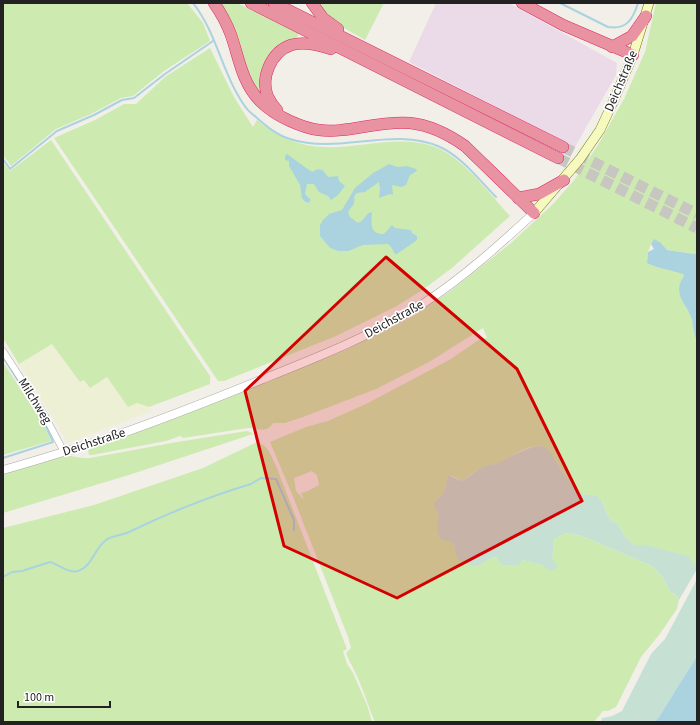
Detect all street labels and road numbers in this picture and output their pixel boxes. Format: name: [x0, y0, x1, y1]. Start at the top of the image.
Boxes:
street label: Deichstraße: [600, 48, 642, 114]
street label: Deichstraße: [361, 295, 427, 343]
street label: Milchweg: [14, 375, 56, 428]
street label: Deichstraße: [60, 423, 128, 461]

